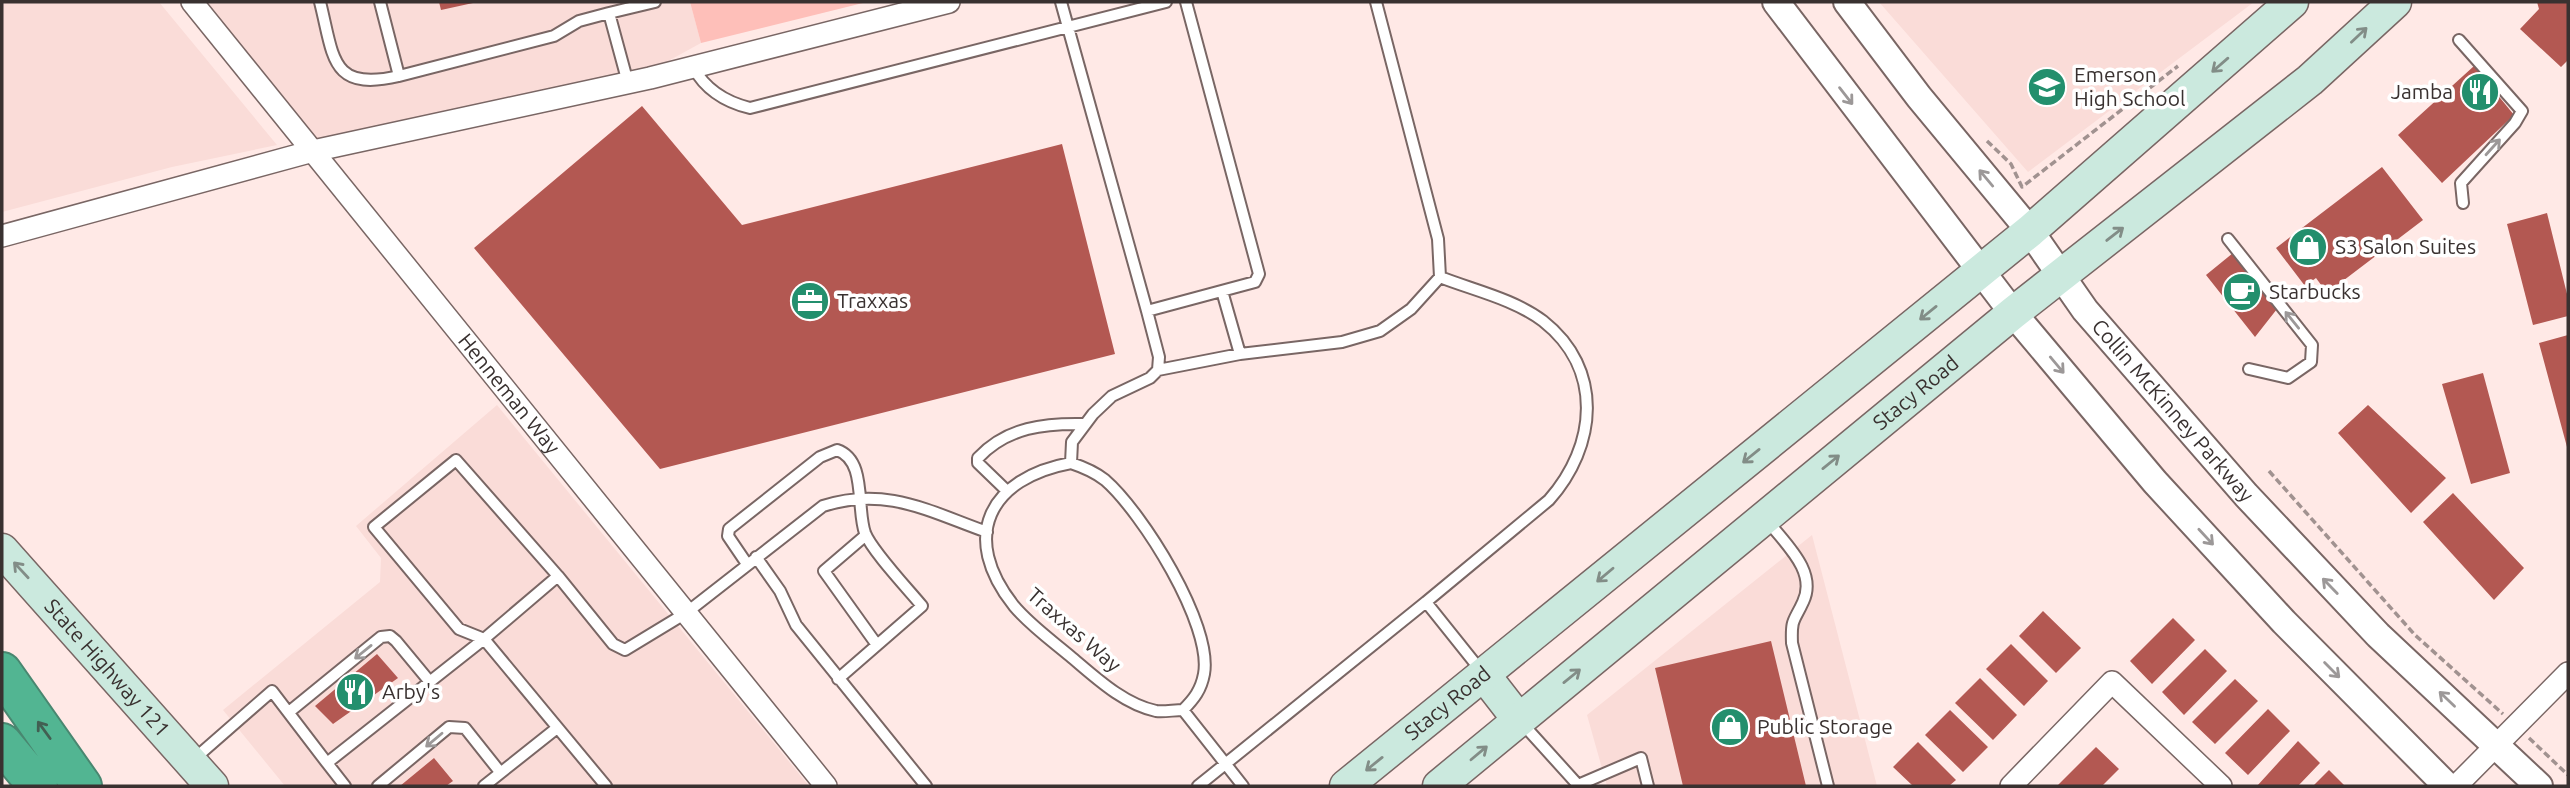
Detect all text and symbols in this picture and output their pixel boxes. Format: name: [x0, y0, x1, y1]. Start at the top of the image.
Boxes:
one-way arrow: [2350, 27, 2368, 43]
one-way arrow: [2211, 57, 2229, 73]
place label: Emerson High School: [2074, 62, 2185, 110]
school or university icon: Emerson High School: [2026, 66, 2068, 108]
restaurant icon: Jamba: [2459, 71, 2501, 113]
place label: Jamba: [2391, 79, 2453, 103]
one-way arrow: [1838, 86, 1853, 104]
one-way arrow: [2485, 138, 2501, 156]
one-way arrow: [1979, 170, 1994, 188]
one-way arrow: [2106, 226, 2124, 241]
shop icon: S3 Salon Suites: [2287, 226, 2329, 268]
place label: S3 Salon Suites: [2335, 234, 2476, 258]
cafe icon: Starbucks: [2221, 271, 2263, 313]
place label: Starbucks: [2269, 279, 2361, 303]
office icon: Traxxas: [789, 280, 831, 322]
place label: Traxxas: [837, 288, 908, 312]
one-way arrow: [1919, 306, 1937, 321]
one-way arrow: [2285, 311, 2300, 329]
street label: Collin McKinney Parkway: [2088, 314, 2259, 506]
street label: Henneman Way: [454, 328, 565, 458]
street label: Stacy Road: [1868, 350, 1963, 434]
one-way arrow: [2049, 356, 2065, 374]
one-way arrow: [1742, 449, 1760, 464]
one-way arrow: [1822, 454, 1840, 470]
one-way arrow: [2197, 528, 2214, 545]
one-way arrow: [12, 562, 29, 579]
one-way arrow: [1596, 567, 1614, 583]
one-way arrow: [2322, 578, 2339, 595]
street label: Traxxas Way: [1023, 582, 1126, 676]
street label: State Highway 121: [40, 594, 175, 741]
one-way arrow: [355, 644, 373, 660]
street label: Stacy Road: [1399, 661, 1495, 745]
one-way arrow: [2323, 661, 2340, 678]
one-way arrow: [1562, 668, 1580, 684]
restaurant icon: Arby's: [334, 671, 376, 713]
place label: Arby's: [382, 679, 440, 703]
one-way arrow: [2439, 691, 2456, 708]
shop icon: Public Storage: [1709, 706, 1751, 748]
place label: Public Storage: [1757, 714, 1893, 738]
one-way arrow: [37, 720, 52, 739]
one-way arrow: [426, 732, 444, 747]
one-way arrow: [1470, 745, 1488, 761]
one-way arrow: [1365, 756, 1383, 772]

